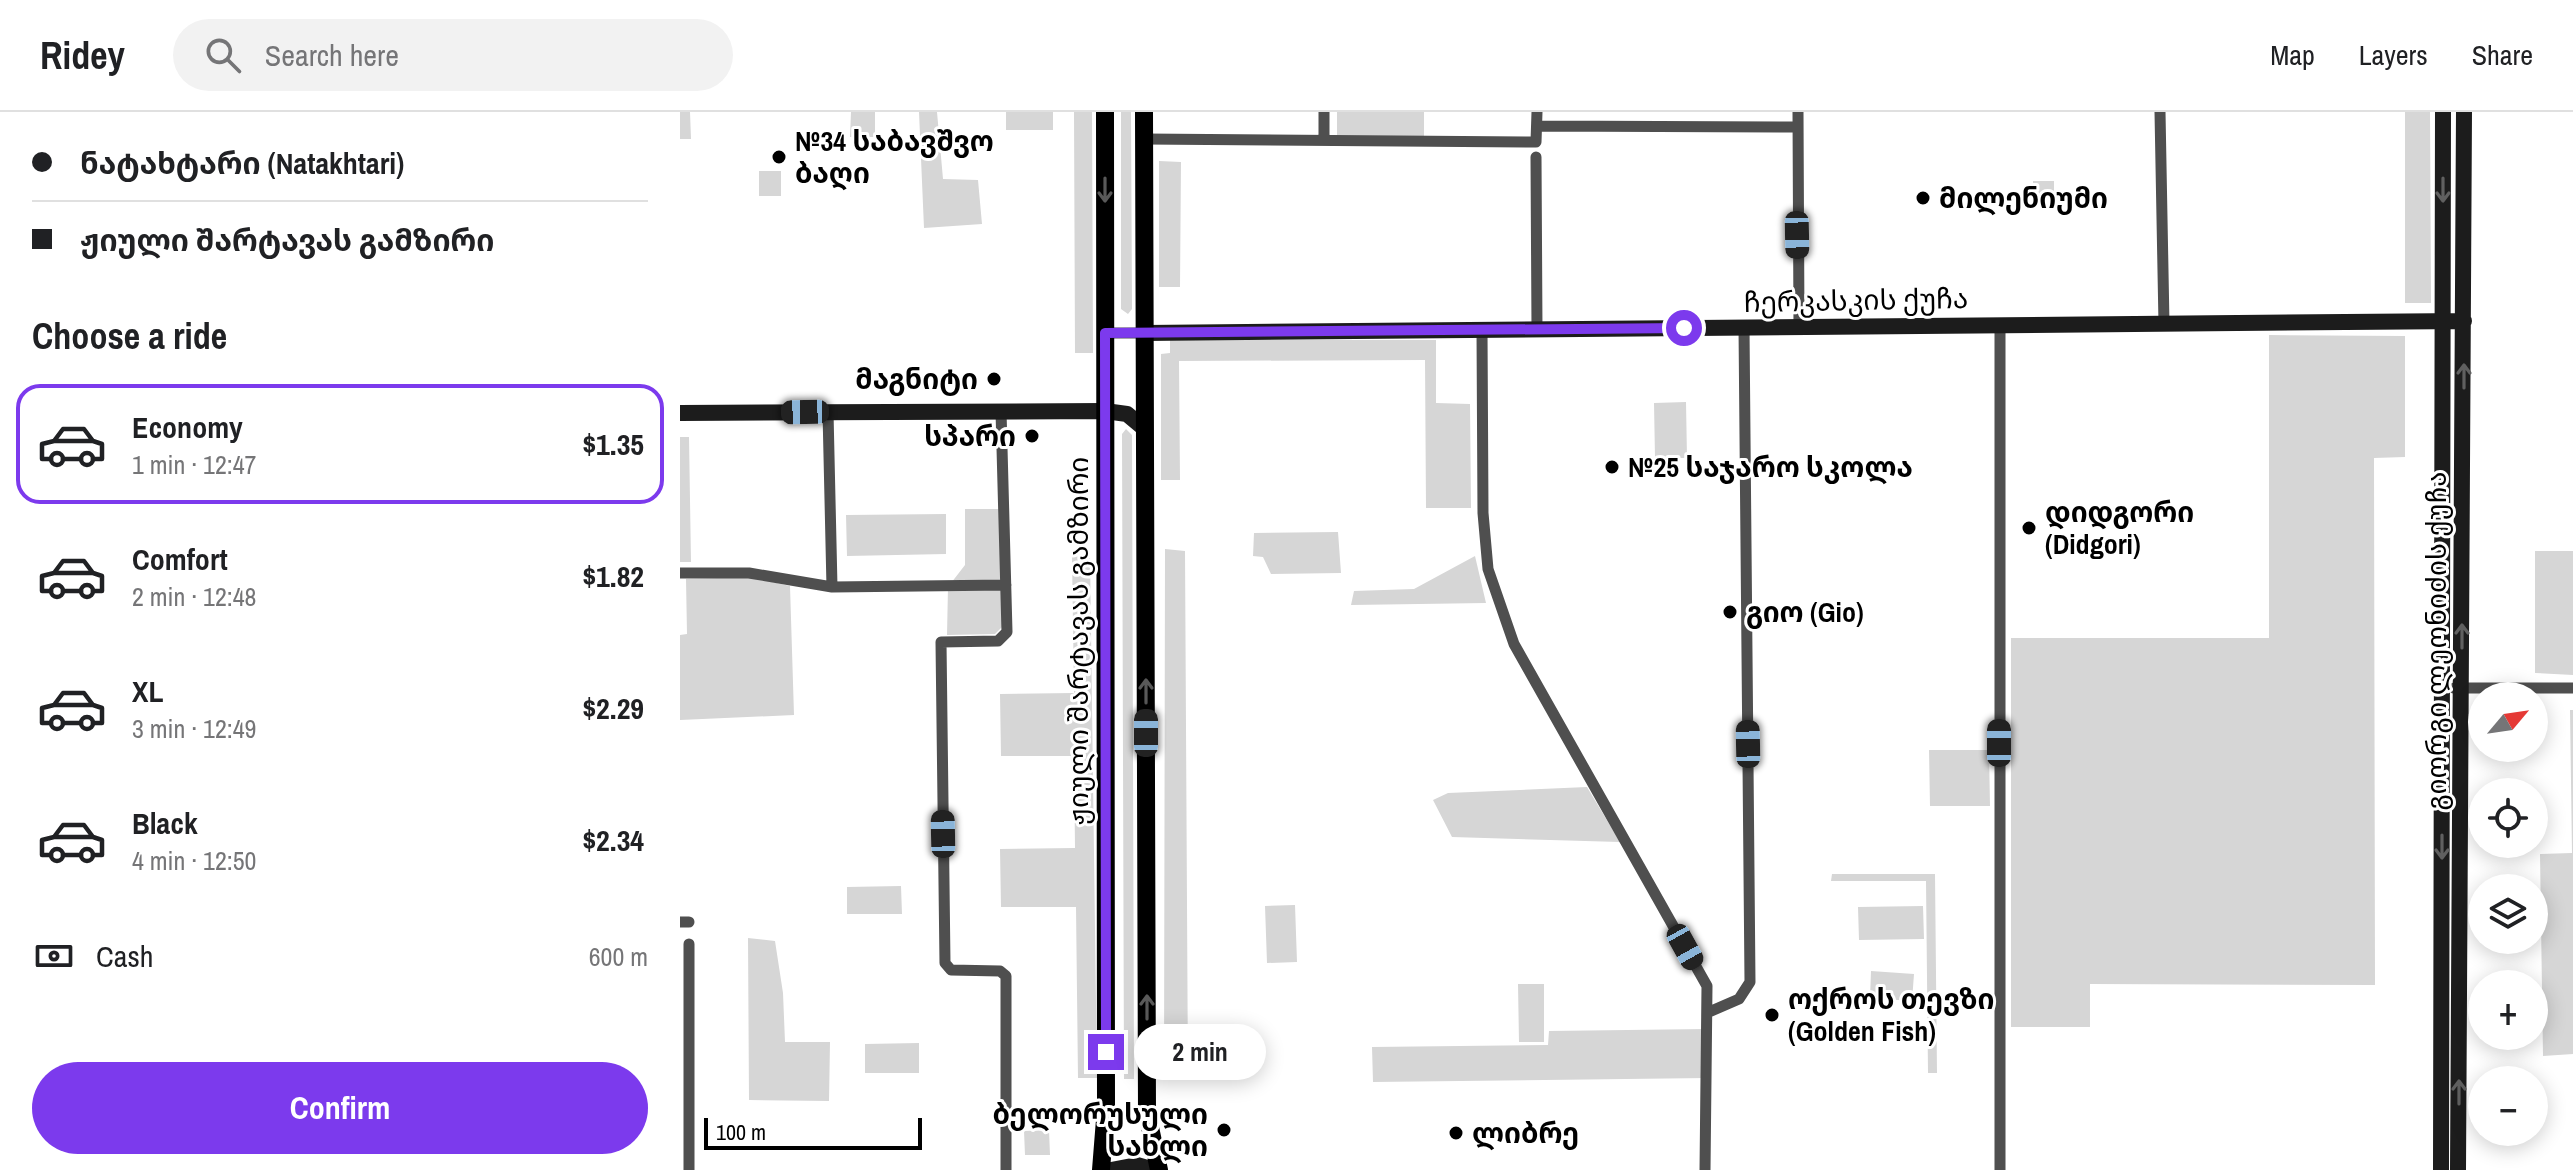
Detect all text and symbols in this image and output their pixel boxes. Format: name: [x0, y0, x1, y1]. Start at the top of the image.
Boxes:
search box: [173, 19, 733, 91]
text: Ridey: [40, 30, 125, 81]
icon: search: [201, 33, 245, 77]
text: Search here: [265, 35, 399, 75]
text: Map: [2270, 36, 2315, 74]
text: Layers: [2359, 36, 2428, 74]
text: Share: [2472, 36, 2533, 74]
place label: №34 საბავშვო ბაღი: [795, 122, 994, 192]
text: ნატახტარი (Natakhtari): [80, 143, 404, 183]
marker: №34 საბავშვო ბაღი: [770, 148, 788, 166]
one-way arrow: [1097, 176, 1113, 203]
one-way arrow: [2435, 176, 2451, 203]
place label: მილენიუმი: [1939, 179, 2108, 217]
marker: მილენიუმი: [1914, 189, 1932, 207]
car: [1785, 211, 1809, 259]
text: ჟიული შარტავას გამზირი: [80, 220, 494, 260]
street label: ჩერკასკის ქუჩა: [1743, 279, 1969, 321]
route start: [1666, 310, 1702, 346]
text: Choose a ride: [32, 312, 227, 360]
place label: მაგნიტი: [855, 360, 978, 398]
one-way arrow: [2456, 363, 2471, 390]
marker: მაგნიტი: [985, 370, 1003, 388]
car: [781, 400, 829, 424]
text: Economy: [132, 407, 243, 447]
icon: car: [36, 408, 108, 480]
place label: სპარი: [924, 417, 1016, 455]
text: $1.35: [582, 424, 644, 464]
marker: სპარი: [1023, 427, 1041, 445]
text: 1 min · 12:47: [132, 447, 256, 482]
place label: №25 საჯარო სკოლა: [1628, 448, 1913, 486]
street label: ჟიული შარტავას გამზირი: [1059, 457, 1097, 825]
marker: №25 საჯარო სკოლა: [1603, 458, 1621, 476]
street label: გიორგი ლეონიძის ქუჩა: [2417, 471, 2455, 811]
place label: დიდგორი (Didgori): [2045, 493, 2194, 563]
marker: დიდგორი (Didgori): [2020, 519, 2038, 537]
text: Comfort: [132, 539, 228, 579]
icon: car: [36, 540, 108, 612]
text: $1.82: [582, 556, 644, 596]
text: 2 min · 12:48: [132, 579, 256, 614]
place label: გიო (Gio): [1746, 593, 1864, 631]
marker: გიო (Gio): [1721, 603, 1739, 621]
one-way arrow: [2454, 623, 2470, 650]
text: XL: [132, 671, 163, 711]
icon: car: [36, 672, 108, 744]
one-way arrow: [1138, 678, 1154, 705]
north arrow: [2468, 682, 2548, 762]
map controls: [2468, 682, 2548, 1146]
text: $2.29: [582, 688, 644, 728]
car: [1134, 709, 1158, 757]
text: 3 min · 12:49: [132, 711, 256, 746]
car: [1987, 719, 2011, 767]
car: [1736, 720, 1760, 768]
button: locate: [2468, 778, 2548, 858]
text: Black: [132, 803, 198, 843]
icon: car: [36, 804, 108, 876]
car: [931, 810, 955, 858]
text: $2.34: [582, 820, 644, 860]
one-way arrow: [2434, 833, 2450, 860]
text: 4 min · 12:50: [132, 843, 256, 878]
button: layers: [2468, 874, 2548, 954]
car: [1663, 920, 1707, 974]
icon: cash: [32, 934, 76, 978]
text: Cash: [96, 936, 153, 976]
text: 600 m: [589, 939, 648, 974]
button: +: [2468, 970, 2548, 1050]
place label: ოქროს თევზი (Golden Fish): [1788, 980, 1994, 1050]
one-way arrow: [1139, 994, 1155, 1021]
marker: ოქროს თევზი (Golden Fish): [1763, 1006, 1781, 1024]
callout: 2 min: [1134, 1024, 1266, 1080]
route end: [1088, 1034, 1124, 1070]
text: 2 min: [1172, 1034, 1228, 1069]
button: Confirm: [32, 1062, 648, 1154]
button: −: [2468, 1066, 2548, 1146]
one-way arrow: [2451, 1079, 2467, 1106]
place label: ბელორუსული სახლი: [993, 1095, 1208, 1165]
scale bar: [704, 1114, 922, 1150]
place label: ლიბრე: [1472, 1114, 1579, 1152]
text: 100 m: [716, 1117, 766, 1147]
marker: ბელორუსული სახლი: [1215, 1121, 1233, 1139]
marker: ლიბრე: [1447, 1124, 1465, 1142]

